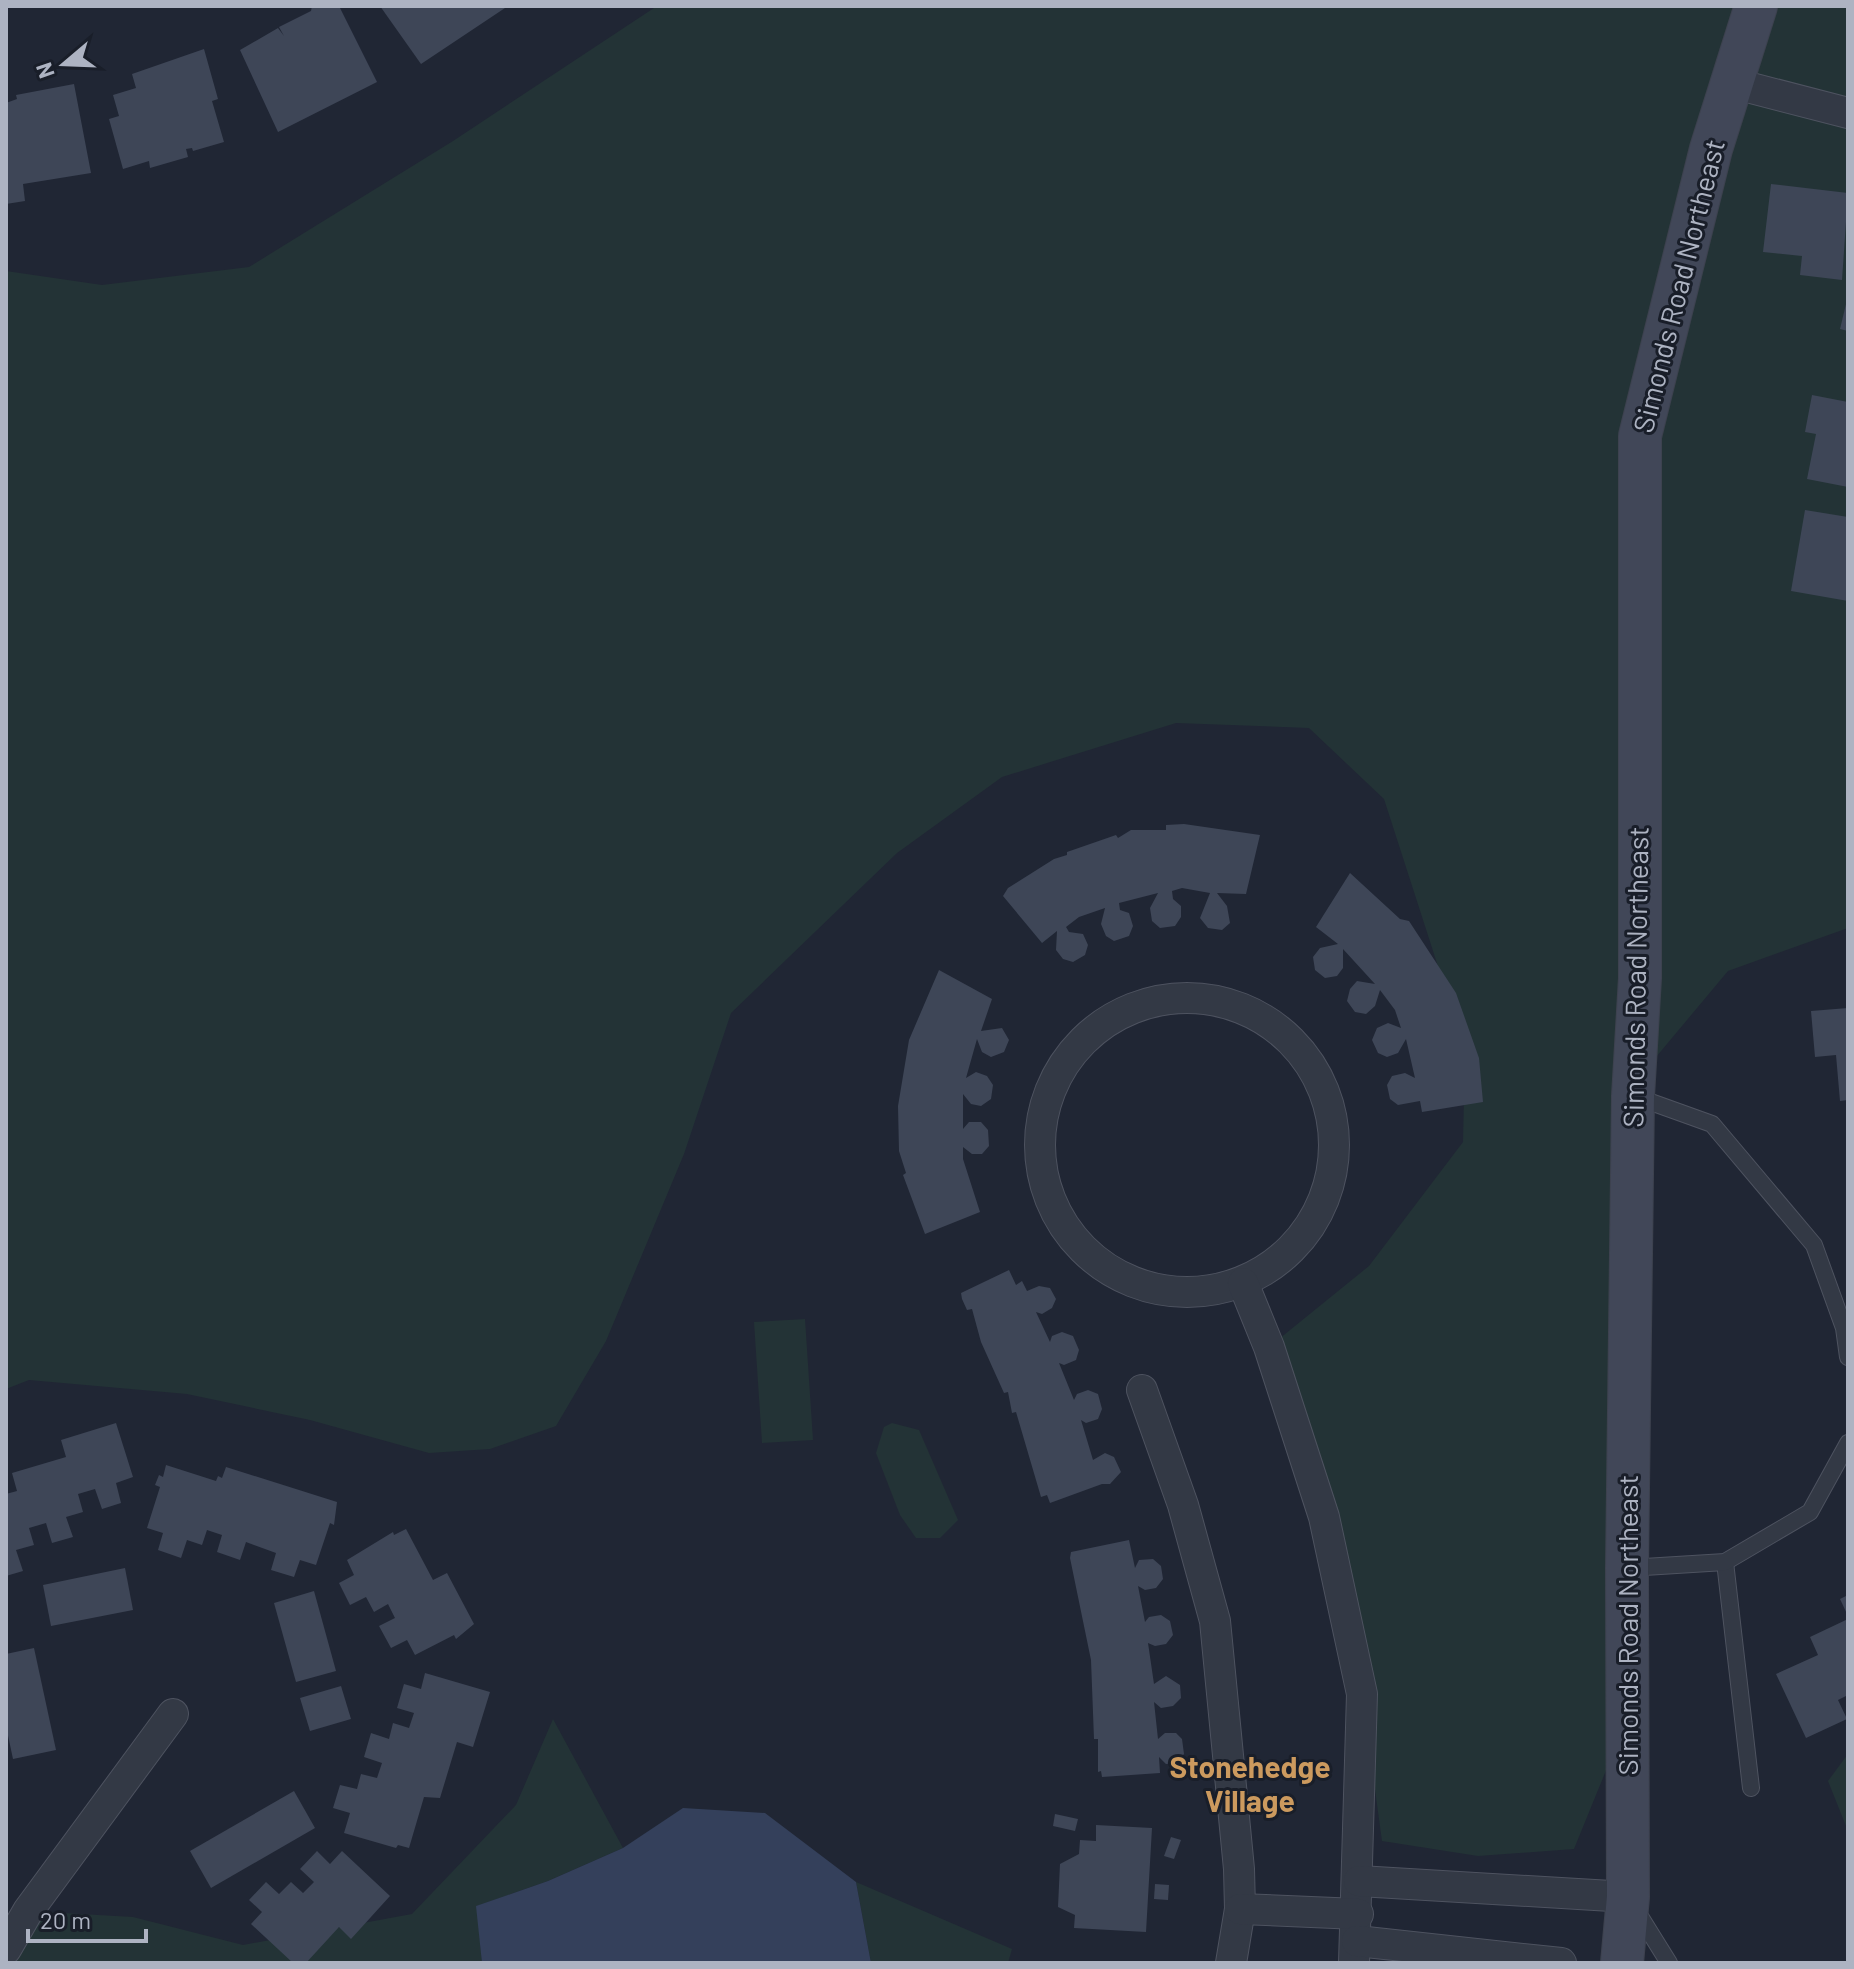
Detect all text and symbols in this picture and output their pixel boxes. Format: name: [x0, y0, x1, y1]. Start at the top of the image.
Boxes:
north arrow: [24, 24, 104, 104]
text: N: [29, 60, 59, 82]
street label: Simonds Road Northeast: [1625, 136, 1731, 436]
street label: Simonds Road Northeast: [1615, 826, 1655, 1128]
street label: Simonds Road Northeast: [1610, 1474, 1644, 1776]
district label: Stonehedge Village: [1169, 1748, 1331, 1818]
scale bar: [28, 1893, 146, 1943]
text: 20 m: [40, 1905, 91, 1934]

